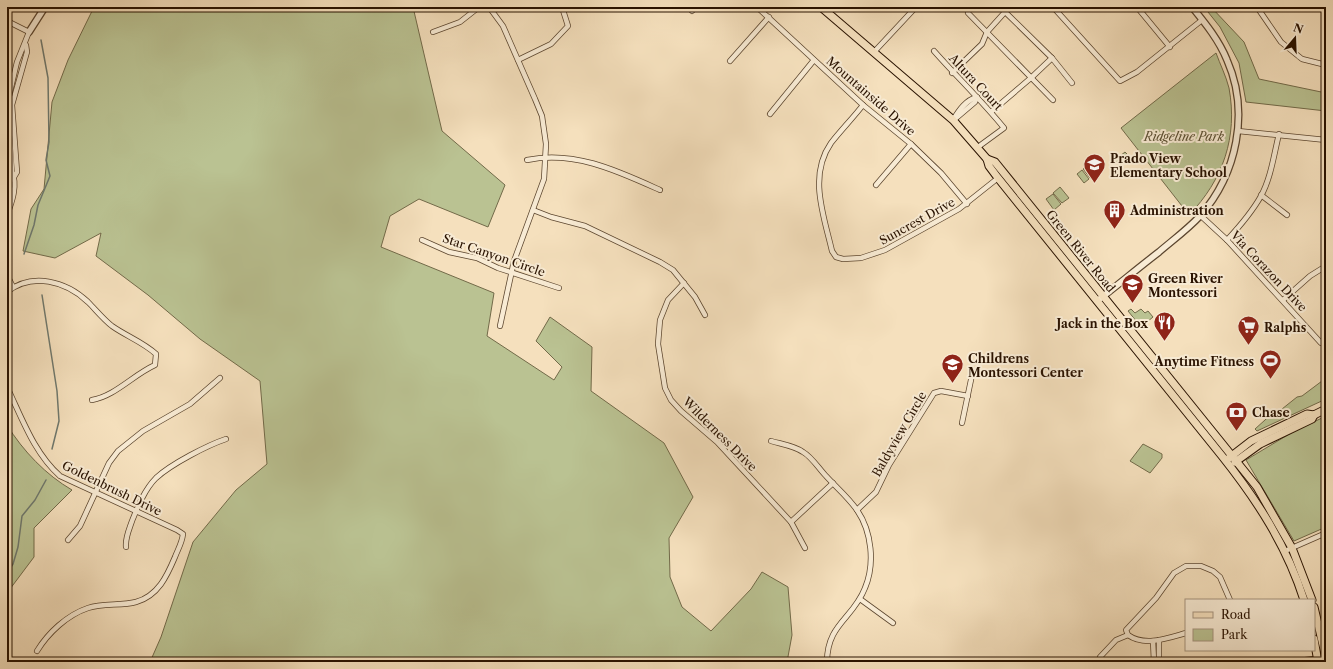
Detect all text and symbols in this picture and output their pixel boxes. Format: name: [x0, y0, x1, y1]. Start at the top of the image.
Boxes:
north arrow: [1275, 18, 1315, 58]
text: N: [1291, 20, 1305, 37]
street label: Altura Court: [945, 50, 1006, 114]
street label: Mountainside Drive: [823, 53, 919, 139]
park label: Ridgeline Park: [1143, 129, 1225, 144]
place label: Prado View Elementary School: [1110, 151, 1227, 180]
school or university icon: Prado View Elementary School: [1081, 152, 1107, 185]
street label: Suncrest Drive: [877, 194, 958, 248]
building icon: Administration: [1101, 197, 1127, 230]
place label: Administration: [1129, 203, 1225, 218]
street label: Green River Road: [1043, 207, 1119, 296]
street label: Via Corazon Drive: [1227, 227, 1311, 315]
street label: Star Canyon Circle: [441, 230, 547, 280]
place label: Green River Montessori: [1148, 271, 1223, 300]
school or university icon: Green River Montessori: [1120, 272, 1146, 305]
restaurant icon: Jack in the Box: [1151, 310, 1177, 343]
supermarket icon: Ralphs: [1235, 314, 1261, 347]
place label: Jack in the Box: [1054, 316, 1148, 331]
place label: Ralphs: [1264, 320, 1307, 335]
sports icon: Anytime Fitness: [1257, 348, 1283, 381]
place label: Childrens Montessori Center: [968, 351, 1083, 380]
school or university icon: Childrens Montessori Center: [940, 352, 966, 385]
place label: Anytime Fitness: [1153, 354, 1254, 369]
street label: Baldyview Circle: [869, 388, 930, 479]
street label: Wilderness Drive: [679, 393, 760, 474]
bank icon: Chase: [1223, 399, 1249, 432]
place label: Chase: [1252, 405, 1290, 420]
street label: Goldenbrush Drive: [60, 457, 164, 519]
legend: [1185, 599, 1315, 651]
text: Road: [1221, 607, 1251, 622]
text: Park: [1221, 627, 1248, 642]

